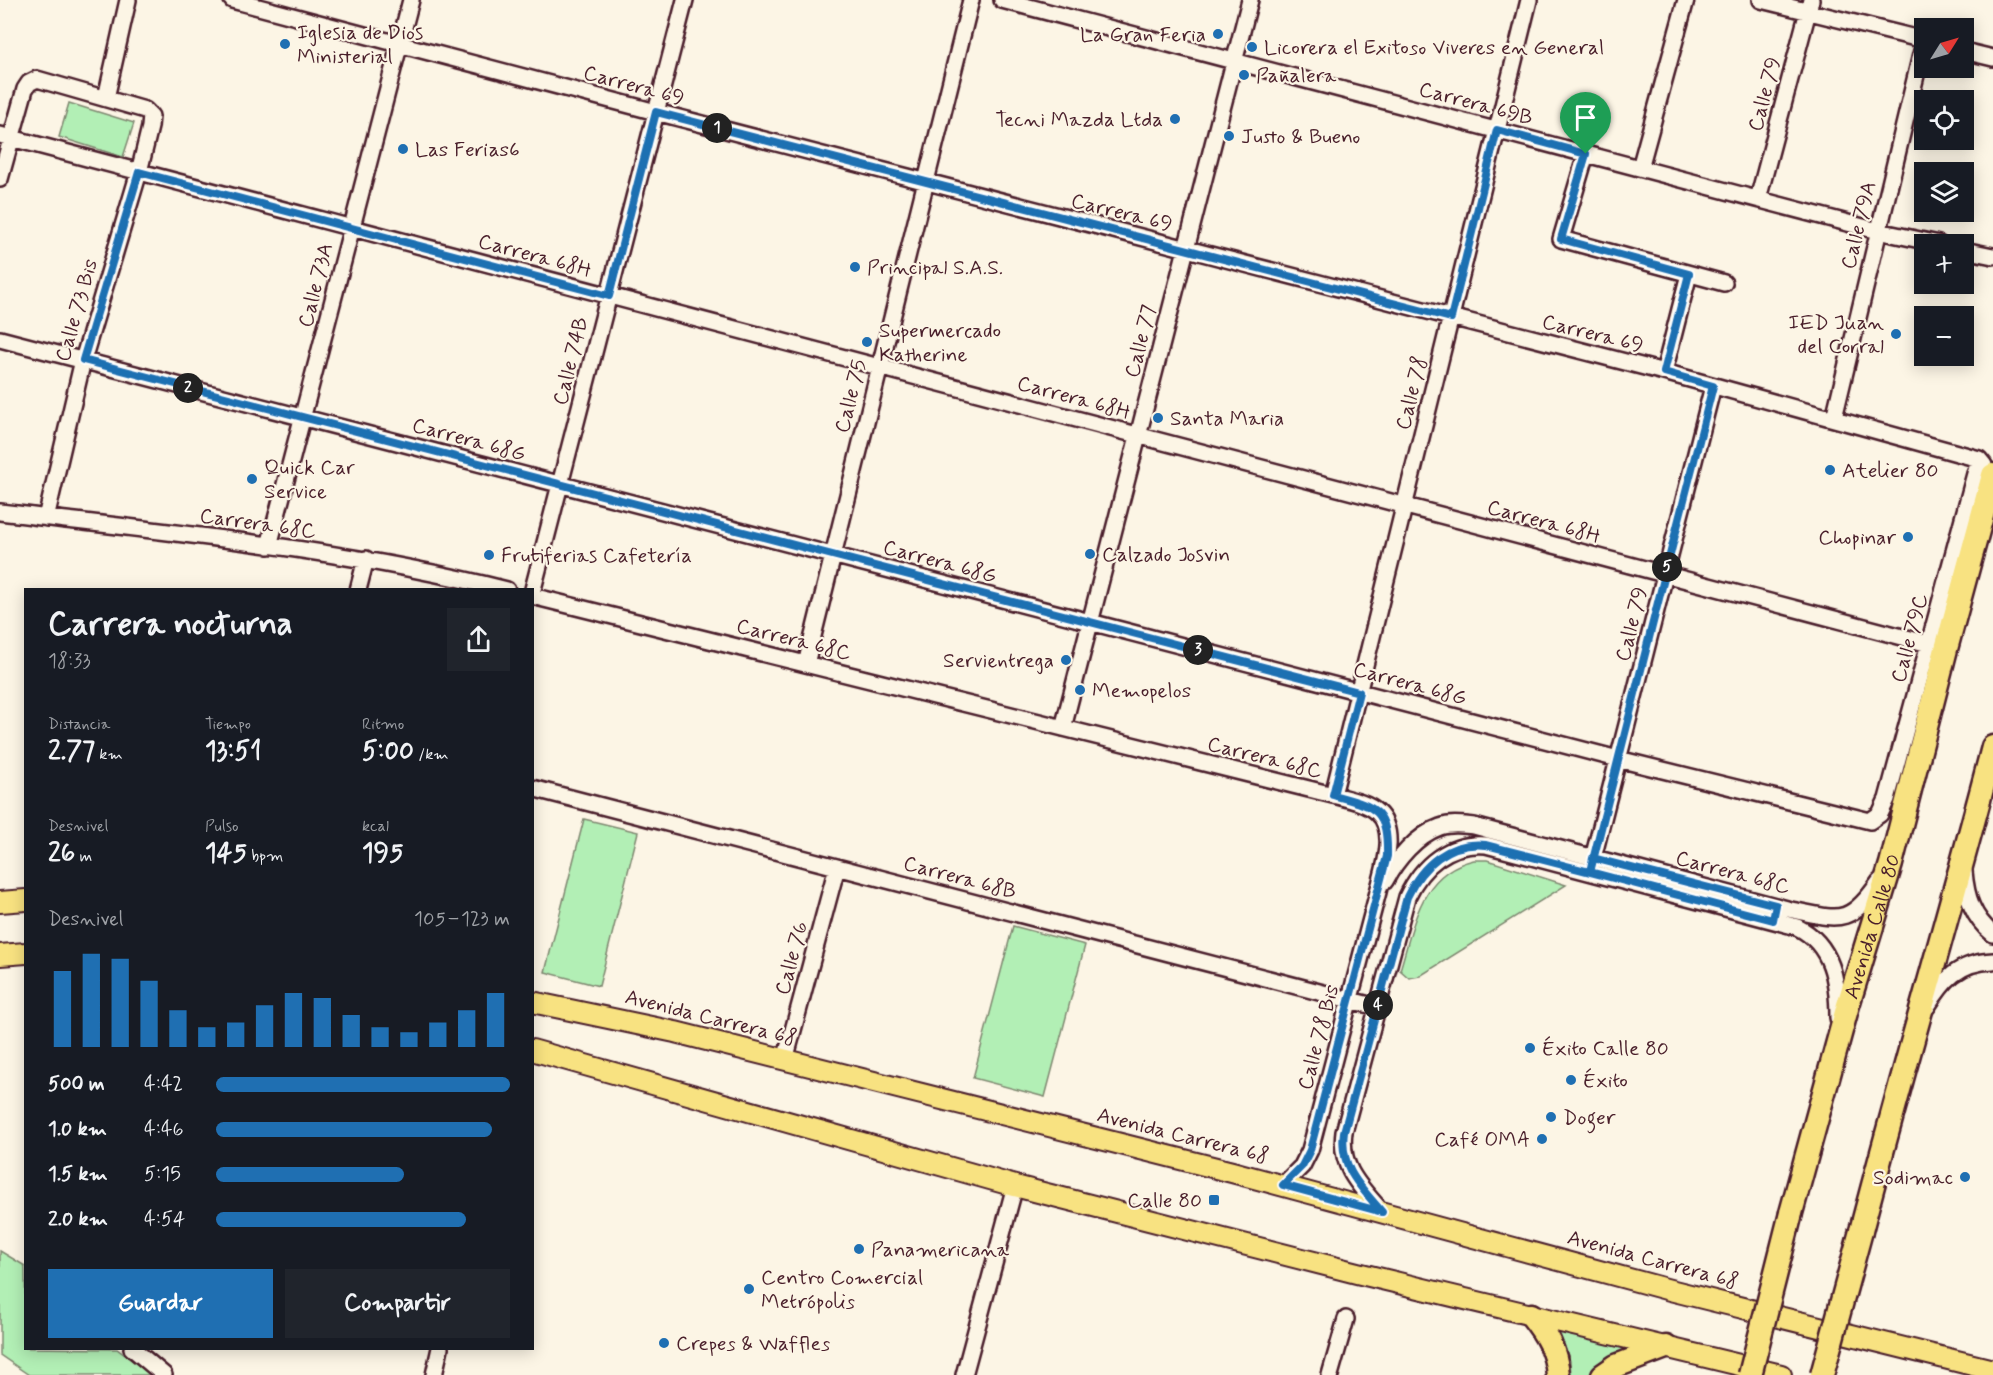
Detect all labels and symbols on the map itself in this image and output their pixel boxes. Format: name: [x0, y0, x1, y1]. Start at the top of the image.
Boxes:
north arrow: [1914, 18, 1974, 78]
place label: Iglesia de Dios Ministerial: [297, 19, 423, 71]
place label: La Gran Feria: [1080, 21, 1206, 49]
marker: La Gran Feria: [1211, 27, 1225, 41]
place label: Licorera el Exitoso Viveres en General: [1264, 34, 1604, 62]
marker: Iglesia de Dios Ministerial: [278, 37, 292, 51]
marker: Licorera el Exitoso Viveres en General: [1245, 40, 1259, 54]
street label: Calle 79: [1742, 54, 1788, 135]
street label: Carrera 69: [580, 59, 687, 113]
place label: Pañalera: [1256, 62, 1337, 90]
marker: Pañalera: [1237, 68, 1251, 82]
street label: Carrera 69B: [1416, 75, 1536, 133]
pin: [1560, 92, 1611, 154]
place label: Tecni Mazda Ltda: [995, 106, 1163, 134]
marker: Tecni Mazda Ltda: [1168, 112, 1182, 126]
pin: 1: [702, 113, 732, 143]
place label: Justo & Bueno: [1241, 123, 1360, 151]
marker: Justo & Bueno: [1222, 129, 1236, 143]
place label: Las Ferias6: [415, 136, 520, 164]
marker: Las Ferias6: [396, 142, 410, 156]
street label: Calle 79A: [1835, 178, 1883, 272]
street label: Carrera 69: [1068, 187, 1175, 239]
street label: Carrera 68H: [475, 227, 594, 285]
street label: Calle 73A: [292, 240, 340, 330]
place label: Principal S.A.S.: [867, 254, 1003, 282]
street label: Calle 73 Bis: [49, 256, 105, 365]
marker: Principal S.A.S.: [848, 260, 862, 274]
street label: Calle 77: [1118, 302, 1164, 381]
street label: Carrera 69: [1539, 308, 1646, 360]
place label: IED Juan del Corral: [1788, 309, 1885, 361]
street label: Calle 74B: [547, 314, 595, 408]
place label: Supermercado Katherine: [879, 317, 1001, 369]
marker: IED Juan del Corral: [1889, 327, 1903, 341]
marker: Supermercado Katherine: [860, 335, 874, 349]
street label: Calle 78: [1389, 353, 1435, 433]
street label: Calle 75: [828, 357, 874, 436]
street label: Carrera 68H: [1014, 369, 1133, 427]
pin: 2: [173, 373, 203, 403]
place label: Santa Maria: [1170, 405, 1284, 433]
street label: Carrera 68G: [409, 411, 529, 469]
marker: Santa Maria: [1151, 411, 1165, 425]
place label: Quick Car Service: [264, 454, 355, 506]
place label: Atelier 80: [1842, 457, 1939, 485]
marker: Atelier 80: [1823, 463, 1837, 477]
marker: Quick Car Service: [245, 472, 259, 486]
street label: Carrera 68H: [1484, 493, 1603, 551]
street label: Carrera 68C: [198, 502, 318, 546]
place label: Chopinar: [1818, 524, 1896, 552]
marker: Chopinar: [1901, 530, 1915, 544]
street label: Carrera 68G: [880, 533, 1000, 591]
place label: Calzado Josvin: [1102, 541, 1230, 569]
place label: Frutiferias Cafetería: [501, 542, 692, 570]
marker: Calzado Josvin: [1083, 547, 1097, 561]
marker: Frutiferias Cafetería: [482, 548, 496, 562]
pin: 5: [1652, 552, 1682, 582]
street label: Calle 79: [1609, 584, 1655, 665]
street label: Calle 79C: [1885, 591, 1935, 686]
street label: Carrera 68C: [733, 612, 854, 668]
pin: 3: [1183, 635, 1213, 665]
place label: Servientrega: [943, 647, 1054, 675]
marker: Servientrega: [1059, 653, 1073, 667]
street label: Carrera 68G: [1350, 655, 1470, 713]
place label: Memopelos: [1092, 677, 1191, 705]
marker: Memopelos: [1073, 683, 1087, 697]
street label: Carrera 68C: [1204, 730, 1325, 786]
street label: Carrera 68C: [1672, 844, 1793, 902]
street label: Carrera 68B: [900, 849, 1019, 906]
street label: Avenida Calle 80: [1838, 851, 1908, 1002]
street label: Calle 76: [769, 918, 815, 998]
street label: Calle 78 Bis: [1291, 981, 1346, 1093]
street label: Avenida Carrera 68: [622, 983, 800, 1053]
pin: 4: [1363, 990, 1393, 1020]
place label: Éxito Calle 80: [1542, 1035, 1669, 1063]
marker: Éxito Calle 80: [1523, 1041, 1537, 1055]
place label: Éxito: [1583, 1067, 1628, 1095]
marker: Éxito: [1564, 1073, 1578, 1087]
street label: Avenida Carrera 68: [1094, 1101, 1272, 1171]
place label: Doger: [1563, 1104, 1616, 1134]
marker: Doger: [1544, 1110, 1558, 1124]
place label: Café OMA: [1434, 1126, 1530, 1154]
marker: Café OMA: [1535, 1132, 1549, 1146]
place label: Sodimac: [1873, 1164, 1953, 1192]
marker: Sodimac: [1958, 1170, 1972, 1184]
place label: Calle 80: [1127, 1187, 1202, 1215]
marker: Calle 80: [1207, 1193, 1221, 1207]
street label: Avenida Carrera 68: [1564, 1224, 1741, 1296]
place label: Panamericana: [871, 1236, 1009, 1264]
marker: Panamericana: [852, 1242, 866, 1256]
place label: Centro Comercial Metrópolis: [761, 1264, 923, 1316]
marker: Centro Comercial Metrópolis: [742, 1282, 756, 1296]
place label: Crepes & Waffles: [676, 1330, 830, 1358]
marker: Crepes & Waffles: [657, 1336, 671, 1350]

